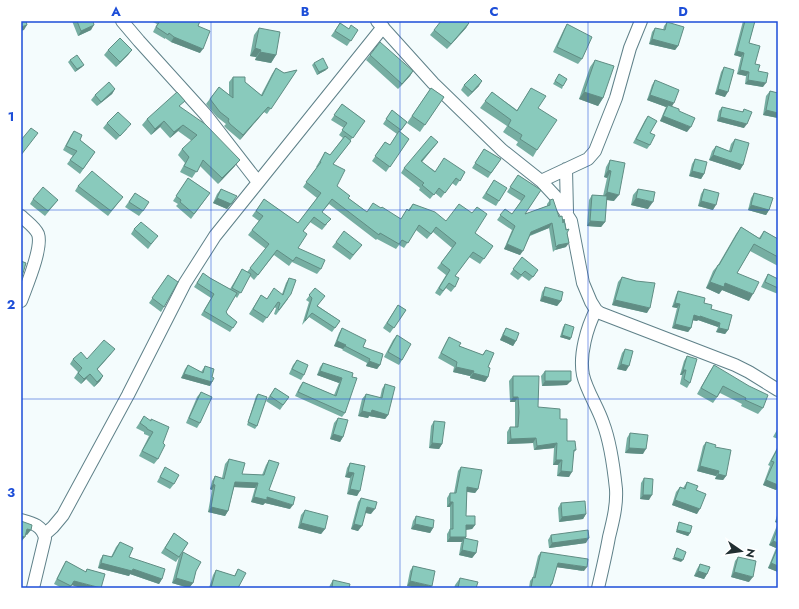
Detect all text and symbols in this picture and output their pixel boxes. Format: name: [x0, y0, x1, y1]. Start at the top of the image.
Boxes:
text: A: [110, 2, 121, 21]
text: B: [301, 2, 310, 21]
text: C: [489, 2, 499, 21]
text: D: [678, 2, 688, 21]
text: 1: [8, 107, 14, 126]
text: 2: [7, 295, 15, 314]
text: 3: [7, 483, 15, 502]
north arrow: [721, 531, 761, 571]
text: N: [742, 547, 760, 559]

